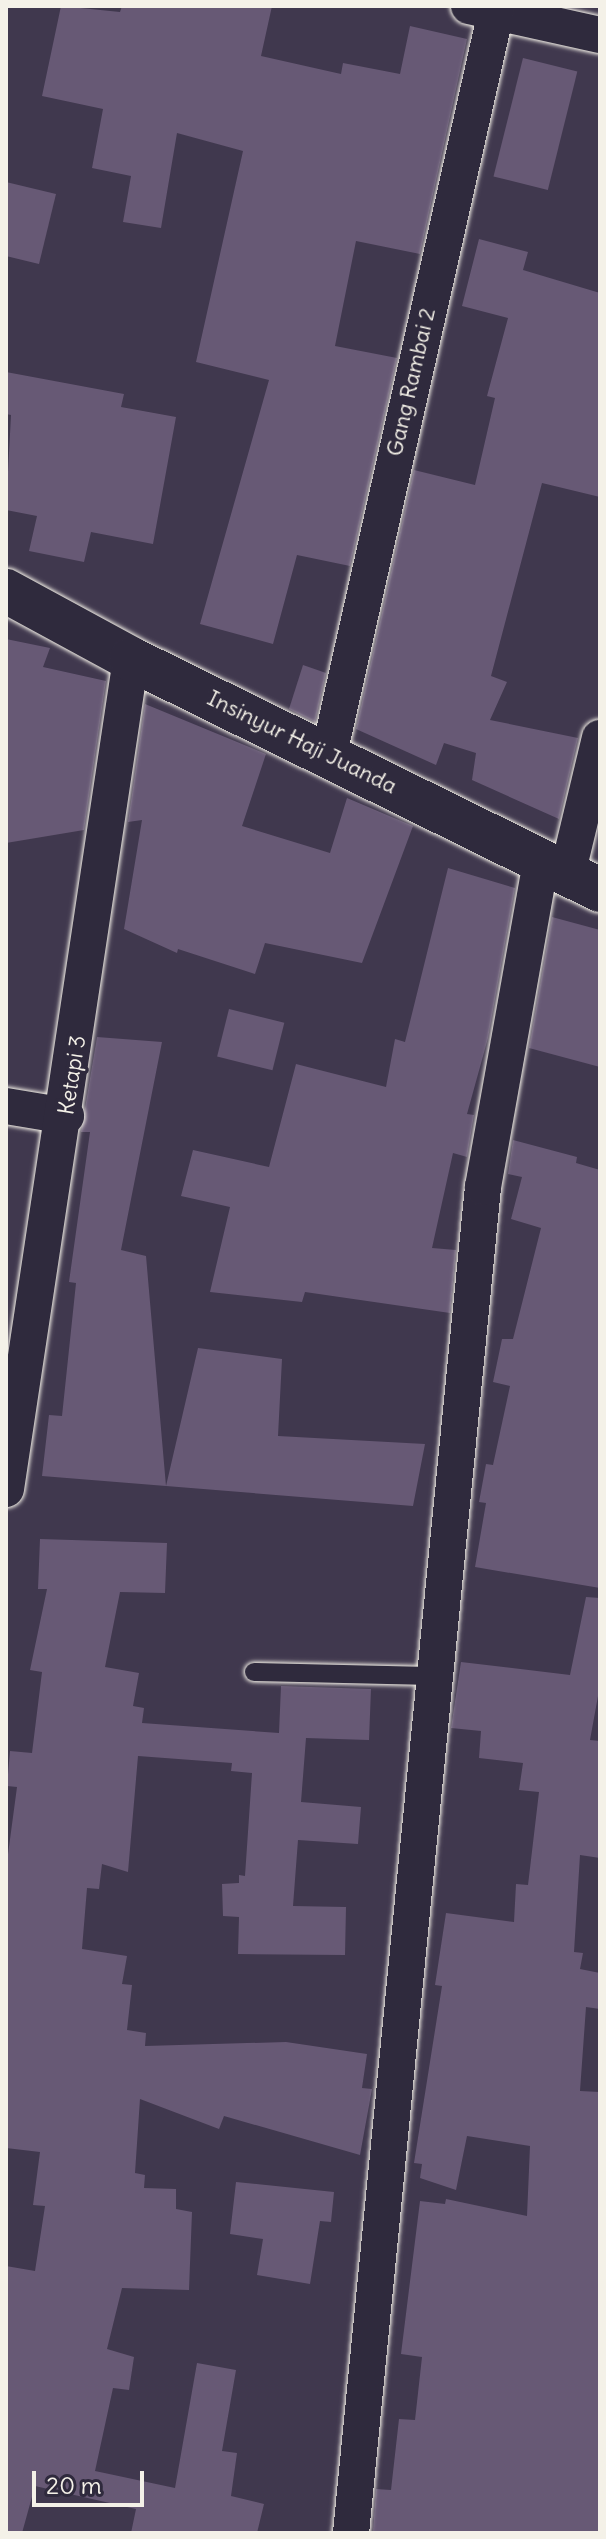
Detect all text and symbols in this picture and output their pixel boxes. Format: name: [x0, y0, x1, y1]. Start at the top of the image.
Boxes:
street label: Gang Rambai 2: [381, 305, 441, 459]
street label: Insinyur Haji Juanda: [203, 685, 401, 799]
street label: Ketapi 3: [53, 1033, 91, 1117]
scale bar: [36, 2455, 148, 2505]
text: 20 m: [46, 2470, 102, 2500]

